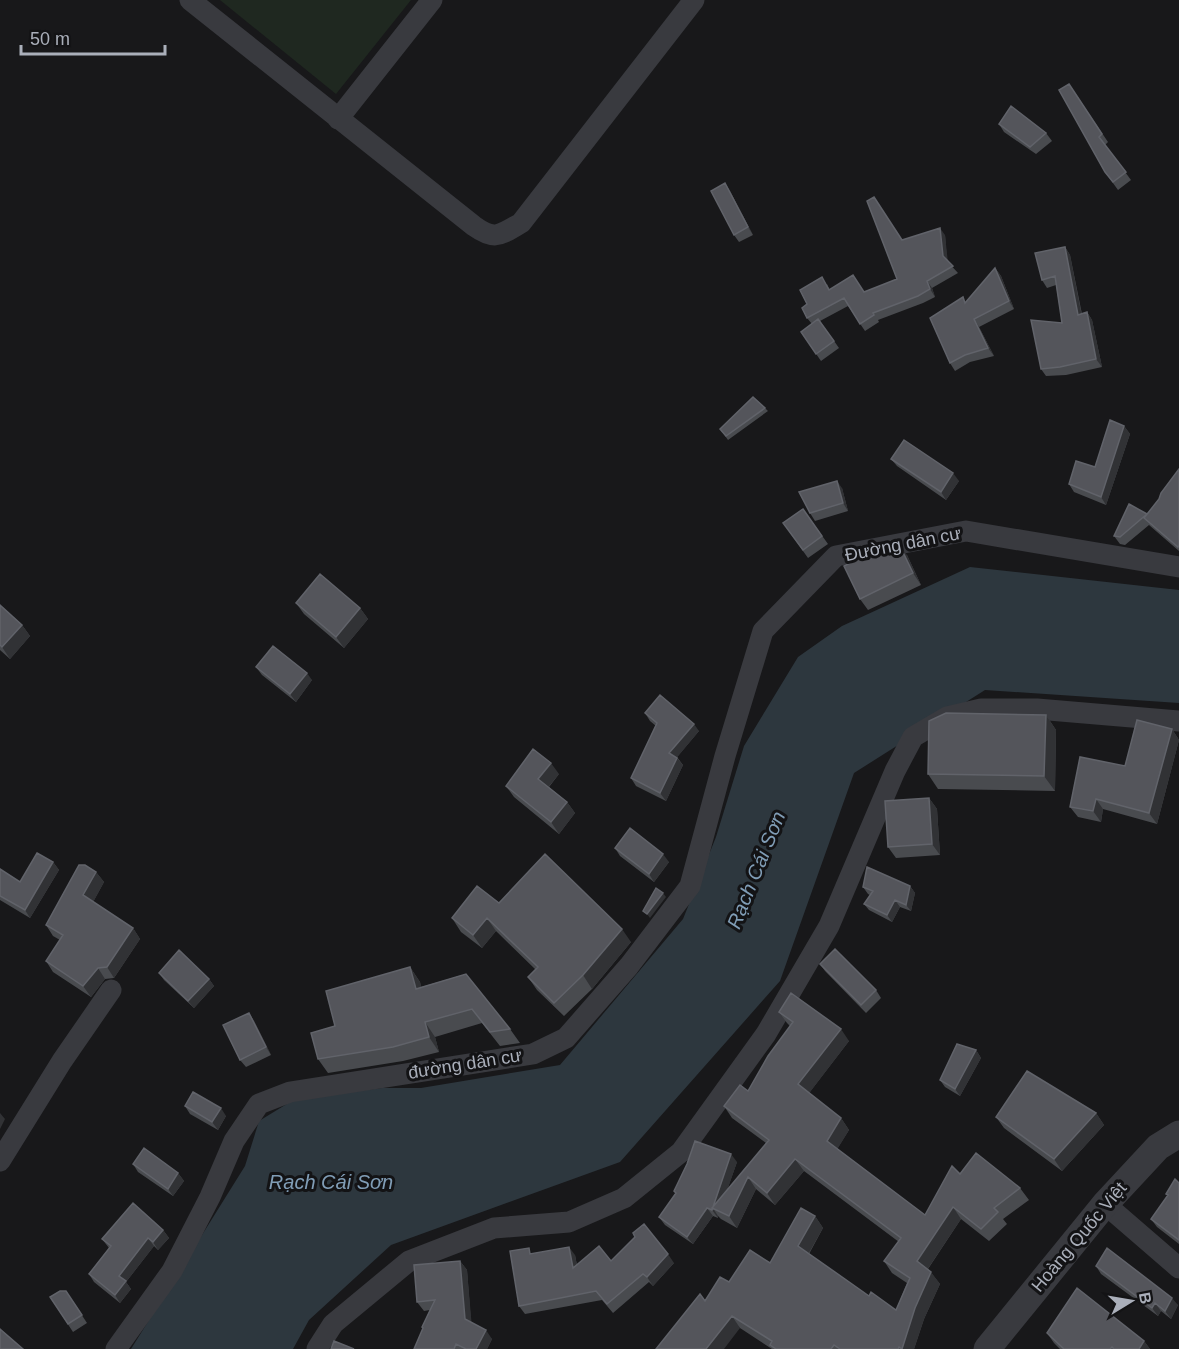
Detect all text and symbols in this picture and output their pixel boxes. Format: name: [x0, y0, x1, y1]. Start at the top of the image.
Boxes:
scale bar: [21, 18, 165, 56]
text: 50 m: [30, 29, 70, 49]
street label: Đường dân cư: [843, 523, 963, 565]
water label: Rạch Cái Sơn: [723, 808, 789, 932]
street label: đường dân cư: [407, 1045, 523, 1083]
water label: Rạch Cái Sơn: [269, 1171, 393, 1193]
street label: Hoàng Quốc Việt: [1027, 1178, 1131, 1296]
north arrow: [1101, 1271, 1161, 1331]
text: B: [1136, 1291, 1155, 1306]

